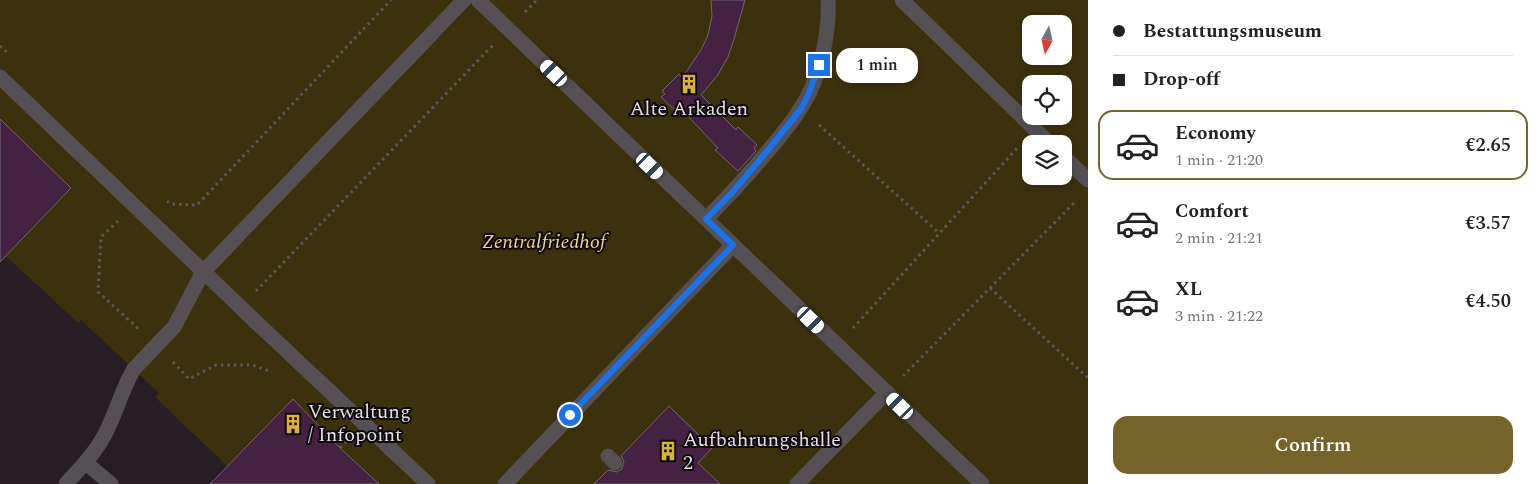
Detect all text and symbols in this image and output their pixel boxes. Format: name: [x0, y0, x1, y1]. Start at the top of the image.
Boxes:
north arrow: [1022, 15, 1072, 65]
map controls: [1022, 15, 1072, 185]
text: Bestattungsmuseum: [1143, 17, 1322, 46]
callout: 1 min: [836, 48, 919, 82]
text: 1 min: [856, 53, 898, 77]
route end: [808, 54, 830, 76]
car: [537, 57, 570, 89]
text: Drop-off: [1143, 65, 1220, 94]
building icon: Alte Arkaden: [678, 73, 700, 95]
button: locate: [1022, 75, 1072, 125]
place label: Alte Arkaden: [630, 94, 748, 124]
text: Economy: [1175, 119, 1256, 148]
icon: car: [1115, 123, 1160, 168]
text: €2.65: [1465, 131, 1511, 160]
button: layers: [1022, 135, 1072, 185]
text: 1 min · 21:20: [1175, 148, 1263, 172]
car: [633, 150, 666, 182]
text: Comfort: [1175, 197, 1249, 226]
icon: car: [1115, 201, 1160, 246]
text: €3.57: [1465, 209, 1511, 238]
text: 2 min · 21:21: [1175, 226, 1263, 250]
park label: Zentralfriedhof: [482, 227, 610, 257]
text: XL: [1175, 275, 1202, 304]
icon: car: [1115, 279, 1160, 324]
text: €4.50: [1465, 287, 1511, 316]
car: [794, 304, 827, 336]
text: 3 min · 21:22: [1175, 304, 1263, 328]
car: [883, 390, 916, 422]
place label: Verwaltung / Infopoint: [308, 397, 411, 450]
route start: [559, 404, 581, 426]
building icon: Verwaltung / Infopoint: [282, 413, 304, 435]
button: Confirm: [1113, 416, 1513, 474]
place label: Aufbahrungshalle 2: [683, 425, 841, 478]
building icon: Aufbahrungshalle 2: [657, 440, 679, 462]

